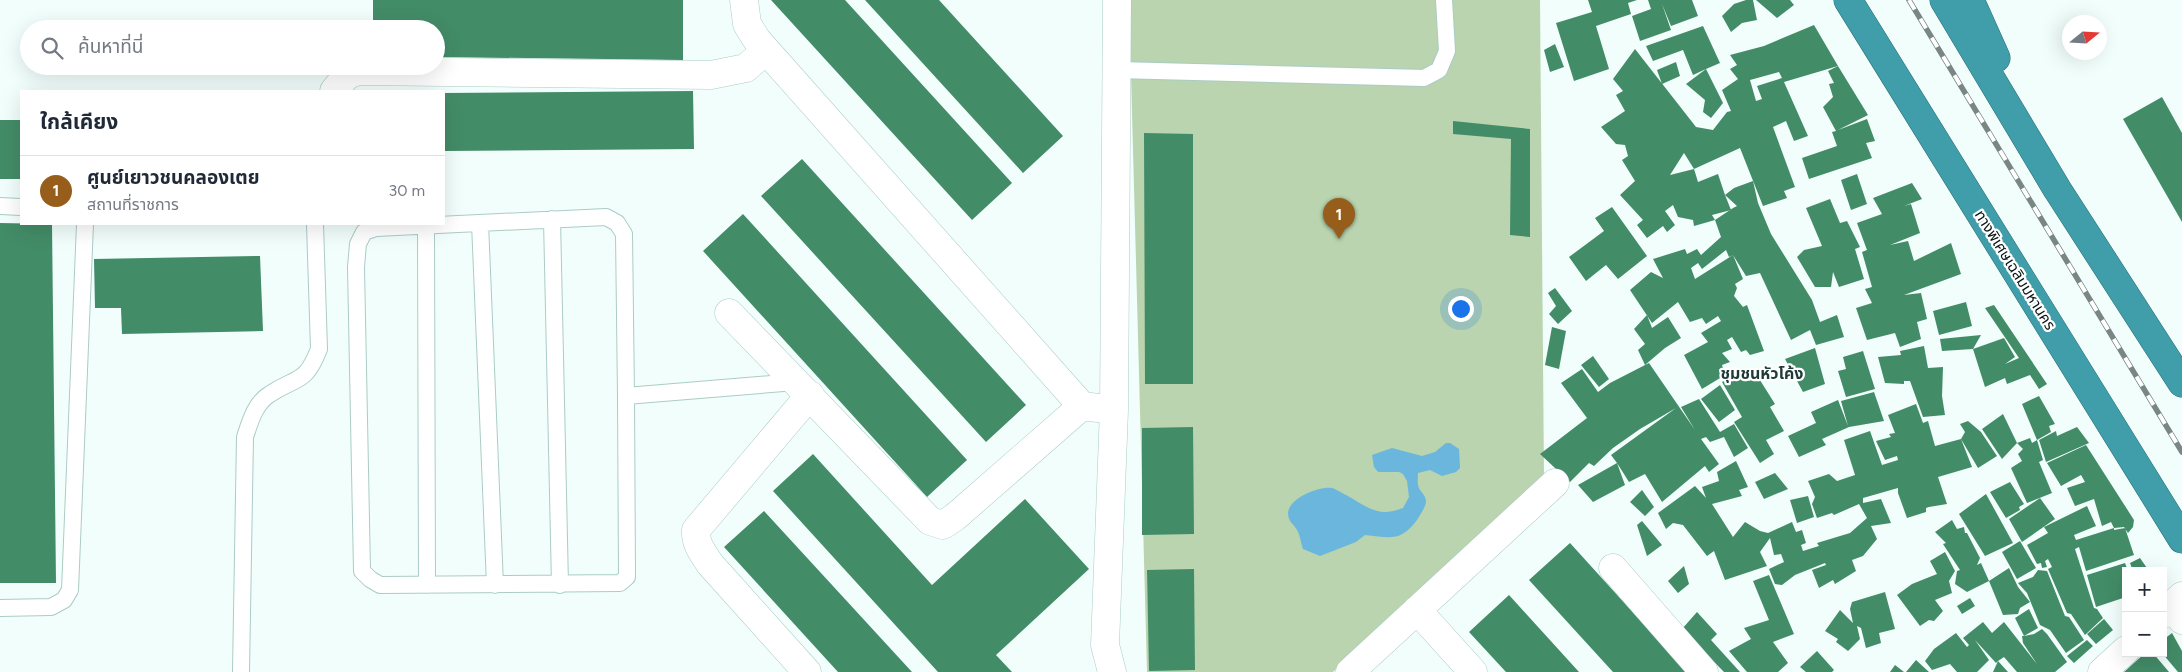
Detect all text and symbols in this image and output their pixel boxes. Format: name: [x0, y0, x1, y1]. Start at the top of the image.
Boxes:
north arrow: [2062, 15, 2107, 60]
search box: [20, 20, 445, 75]
icon: search: [38, 34, 66, 62]
text: ค้นหาที่นี่: [78, 35, 143, 58]
text: ใกล้เคียง: [40, 109, 118, 134]
text: ศูนย์เยาวชนคลองเตย: [87, 166, 260, 189]
text: 1: [53, 181, 59, 200]
text: 30 m: [388, 181, 425, 200]
text: สถานที่ราชการ: [87, 195, 179, 214]
pin: 1: [1323, 198, 1355, 239]
street label: ทางพิเศษเฉลิมมหานคร: [1971, 207, 2059, 333]
your location: [1448, 296, 1474, 322]
district label: ชุมชนหัวโค้ง: [1721, 364, 1803, 383]
map controls: [2122, 567, 2167, 657]
button: +: [2122, 567, 2167, 612]
button: −: [2122, 612, 2167, 657]

